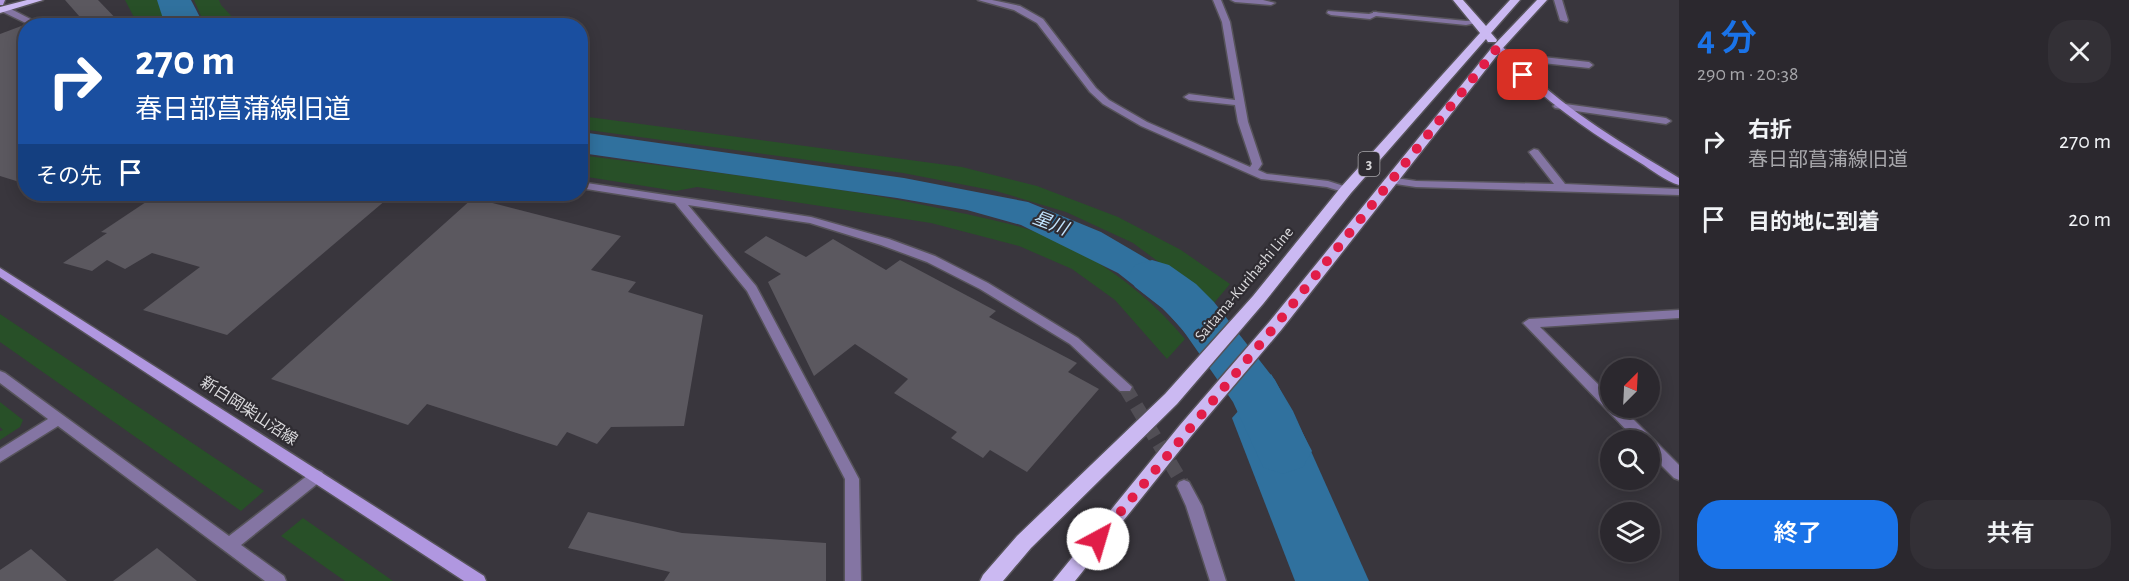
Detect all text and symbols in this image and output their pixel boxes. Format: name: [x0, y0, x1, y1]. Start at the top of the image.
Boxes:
button: close: [2048, 20, 2111, 83]
text: 4 分: [1697, 21, 1757, 57]
text: 270 m: [135, 40, 235, 82]
icon: right: [36, 42, 114, 120]
pin: [1497, 49, 1548, 100]
icon: arrive: [1506, 58, 1539, 91]
text: 290 m · 20:38: [1697, 64, 1799, 84]
text: 春日部菖蒲線旧道: [135, 96, 351, 123]
text: 右折: [1748, 119, 1792, 141]
icon: right: [1697, 125, 1730, 158]
text: 270 m: [2059, 130, 2111, 152]
text: 春日部菖蒲線旧道: [1748, 150, 1908, 170]
road number: 3: [1358, 152, 1380, 176]
icon: arrive: [114, 156, 147, 189]
text: その先: [36, 165, 102, 187]
icon: arrive: [1697, 203, 1730, 236]
water label: 星川: [1030, 208, 1072, 240]
text: 20 m: [2068, 208, 2111, 230]
text: 目的地に到着: [1748, 211, 1880, 233]
street label: Saitama-Kurihashi Line: [1192, 224, 1296, 344]
north arrow: [1600, 358, 1660, 418]
map controls: [1600, 358, 1660, 562]
street label: 新白岡柴山沼線: [198, 373, 301, 448]
button: search: [1600, 430, 1660, 490]
button: 終了: [1697, 500, 1898, 569]
button: 共有: [1910, 500, 2111, 569]
button: layers: [1600, 502, 1660, 562]
position arrow: [1066, 507, 1130, 571]

